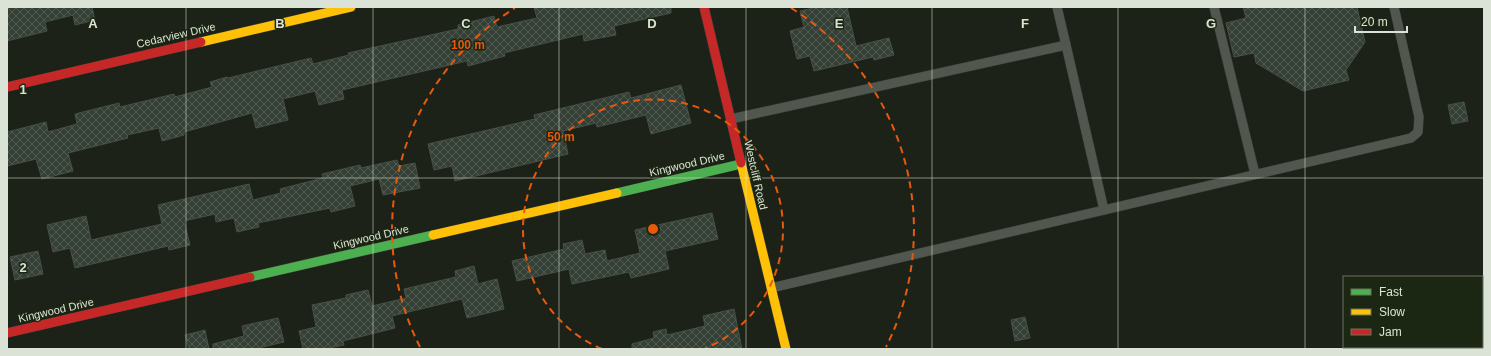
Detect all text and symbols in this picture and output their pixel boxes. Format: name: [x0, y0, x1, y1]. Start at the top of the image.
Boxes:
scale bar: [1355, 8, 1407, 34]
text: 20 m: [1361, 15, 1388, 29]
text: A: [88, 16, 98, 31]
text: B: [275, 16, 285, 31]
text: C: [461, 16, 471, 31]
text: D: [647, 16, 657, 31]
text: E: [835, 16, 844, 31]
text: F: [1021, 16, 1029, 31]
text: G: [1206, 16, 1216, 31]
street label: Cedarview Drive: [135, 20, 217, 50]
text: 100 m: [451, 38, 485, 52]
text: 1: [19, 82, 27, 97]
text: 50 m: [547, 130, 575, 144]
street label: Westcliff Road: [742, 139, 770, 211]
street label: Kingwood Drive: [648, 149, 726, 179]
street label: Kingwood Drive: [332, 222, 410, 252]
centre of rings: [646, 222, 660, 236]
text: 2: [19, 260, 27, 275]
legend: [1343, 276, 1483, 348]
text: Fast: [1379, 285, 1403, 299]
street label: Kingwood Drive: [17, 295, 95, 325]
text: Slow: [1379, 305, 1405, 319]
text: Jam: [1379, 325, 1402, 339]

